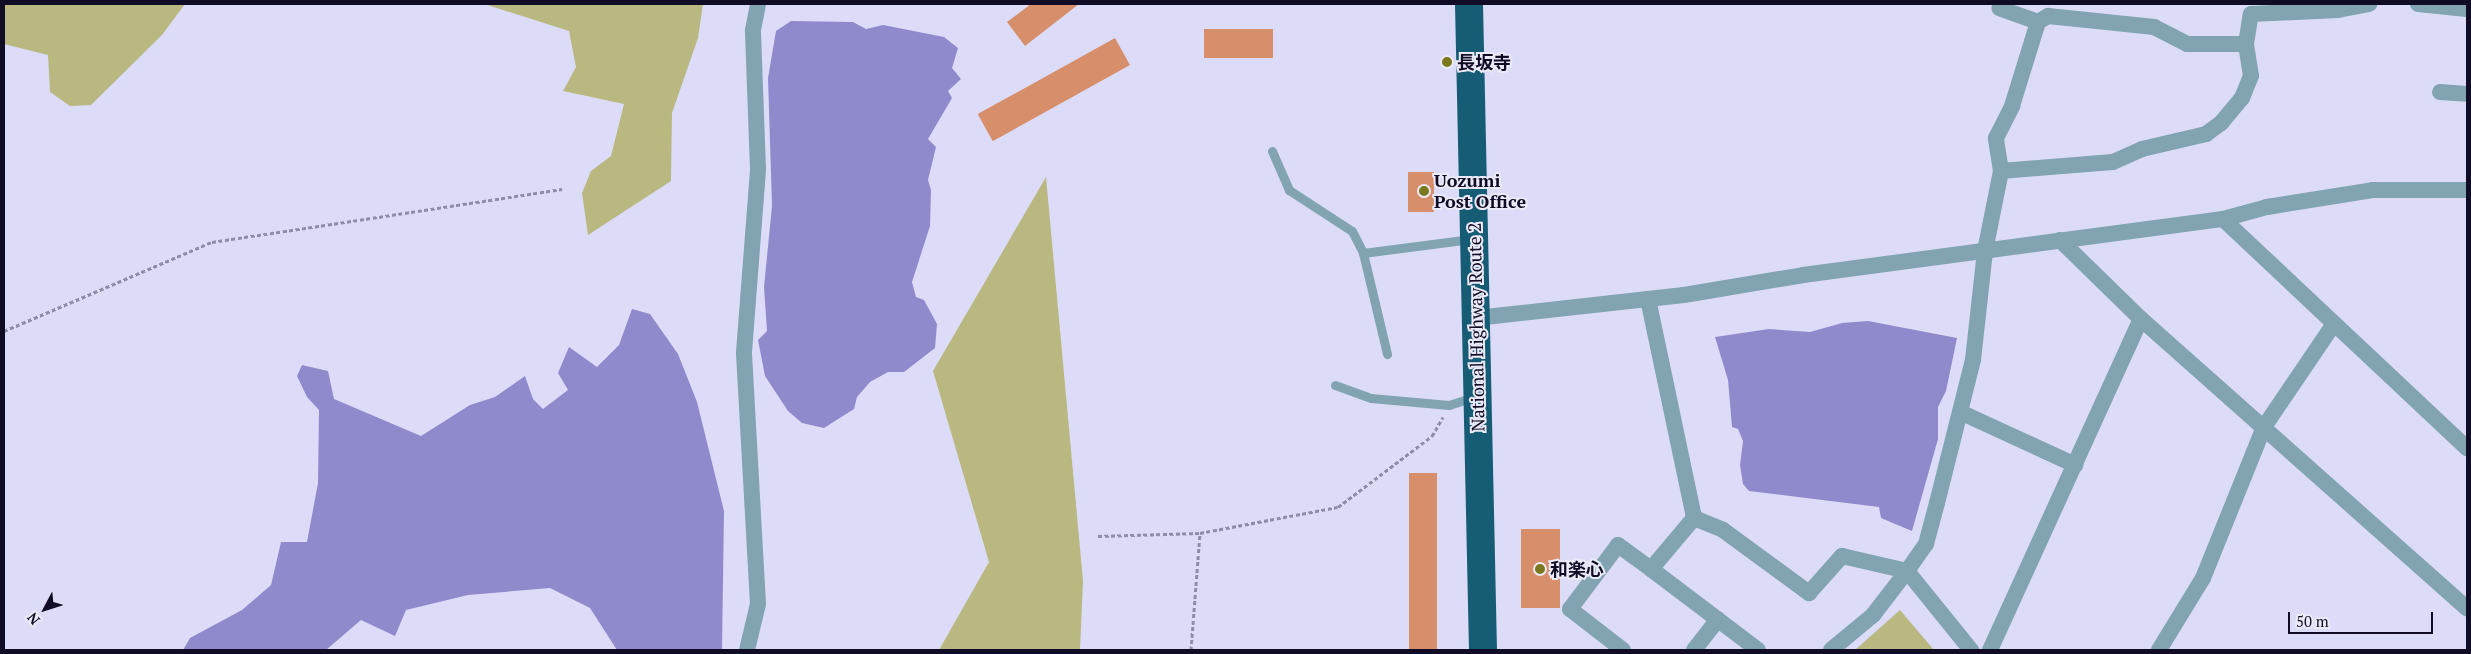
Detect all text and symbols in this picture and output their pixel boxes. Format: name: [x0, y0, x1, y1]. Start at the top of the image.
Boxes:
place label: 長坂寺: [1457, 51, 1511, 73]
marker: 長坂寺: [1441, 56, 1453, 68]
place label: Uozumi Post Office: [1434, 170, 1526, 212]
marker: Uozumi Post Office: [1418, 185, 1430, 197]
street label: National Highway Route 2: [1463, 222, 1489, 432]
place label: 和楽心: [1550, 558, 1604, 580]
marker: 和楽心: [1534, 563, 1546, 575]
north arrow: [20, 584, 70, 634]
scale bar: [2291, 602, 2436, 634]
text: N: [22, 609, 44, 629]
text: 50 m: [2296, 611, 2329, 631]

